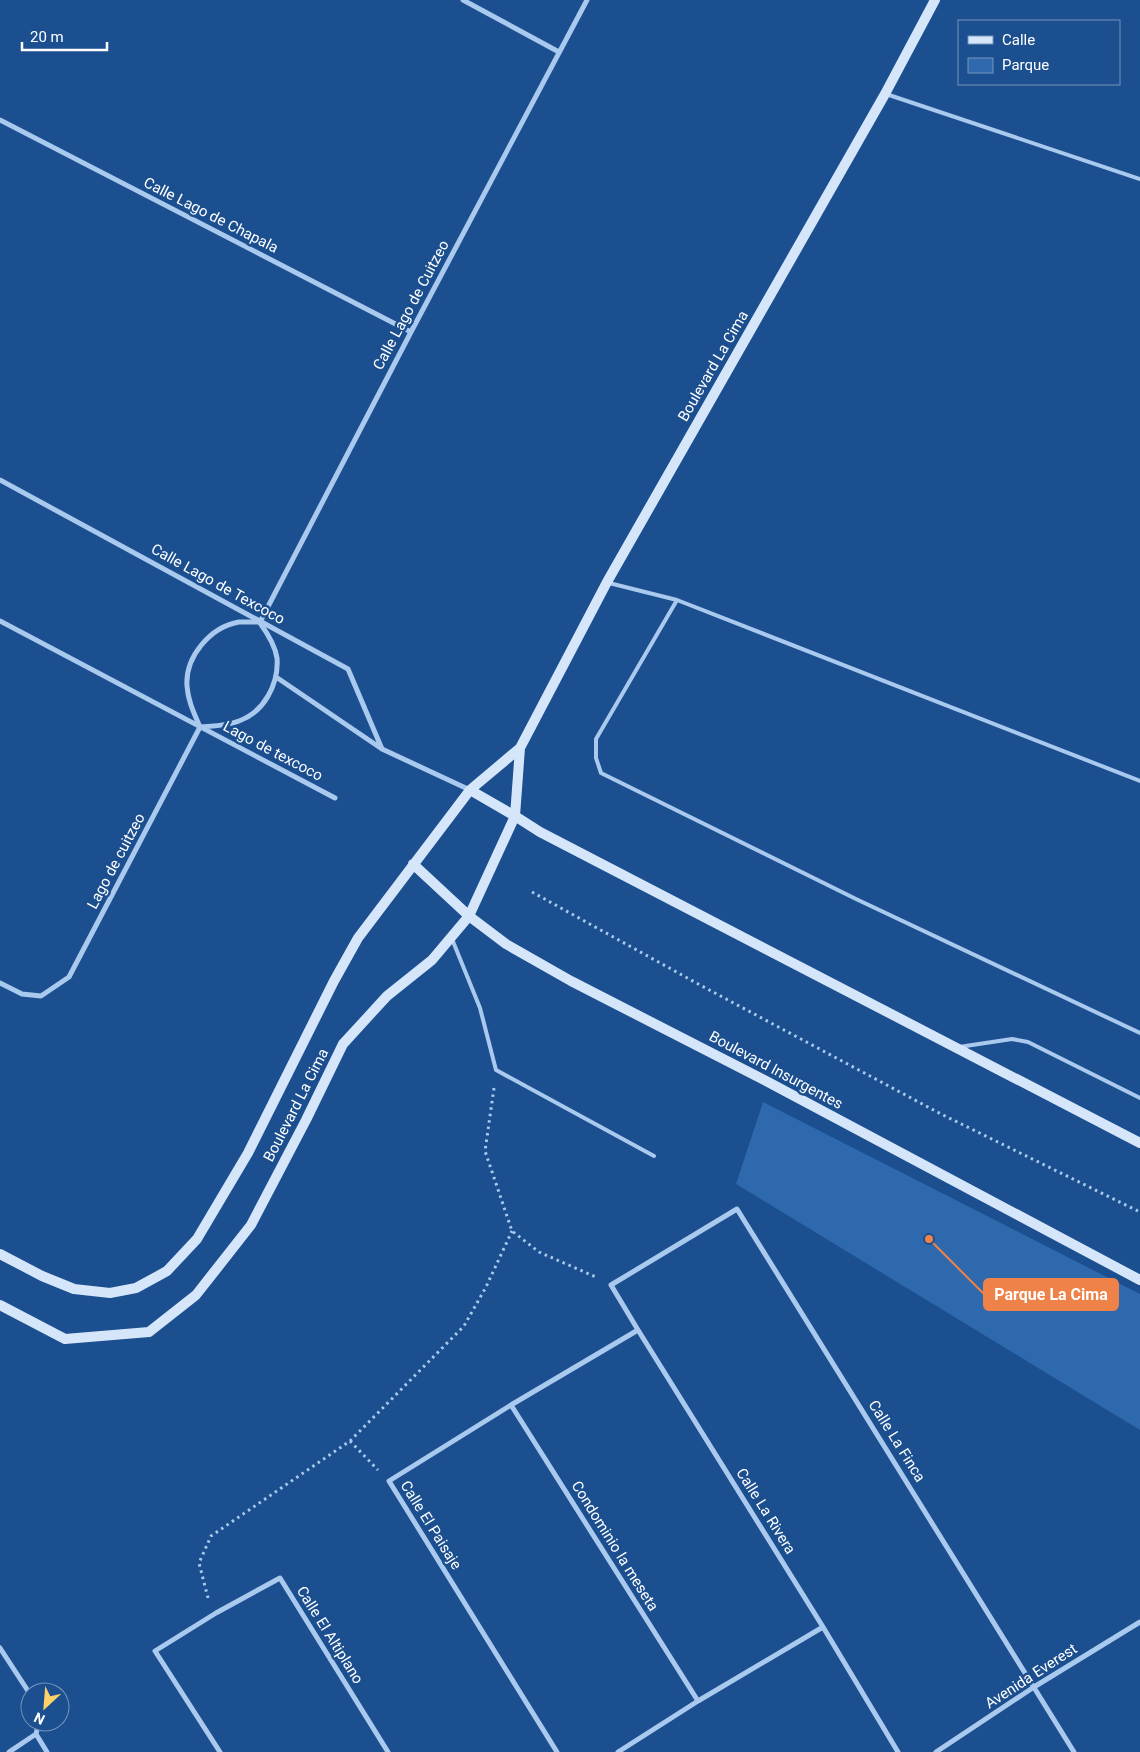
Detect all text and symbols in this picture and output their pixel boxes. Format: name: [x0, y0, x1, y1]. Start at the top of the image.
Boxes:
scale bar: [22, 20, 108, 52]
legend: [958, 20, 1120, 85]
text: 20 m: [30, 28, 64, 46]
text: Calle: [1002, 31, 1035, 49]
text: Parque: [1002, 56, 1049, 74]
street label: Calle Lago de Chapala: [141, 173, 281, 257]
street label: Calle Lago de Cuitzeo: [369, 237, 453, 373]
street label: Boulevard La Cima: [674, 307, 752, 425]
street label: Calle Lago de Texcoco: [148, 540, 288, 628]
street label: Lago de texcoco: [220, 717, 326, 785]
street label: Lago de cuitzeo: [83, 810, 149, 912]
street label: Boulevard Insurgentes: [706, 1027, 846, 1113]
street label: Boulevard La Cima: [260, 1045, 332, 1165]
callout: Parque La Cima: [984, 1279, 1118, 1310]
text: Parque La Cima: [994, 1285, 1108, 1304]
street label: Calle La Finca: [865, 1397, 929, 1485]
street label: Calle La Rivera: [732, 1465, 800, 1557]
street label: Calle El Paisaje: [396, 1477, 466, 1573]
street label: Condominio la meseta: [568, 1478, 662, 1614]
street label: Calle El Altiplano: [293, 1583, 367, 1687]
street label: Avenida Everest: [982, 1640, 1080, 1712]
north arrow: [20, 1682, 70, 1732]
text: N: [31, 1709, 47, 1728]

